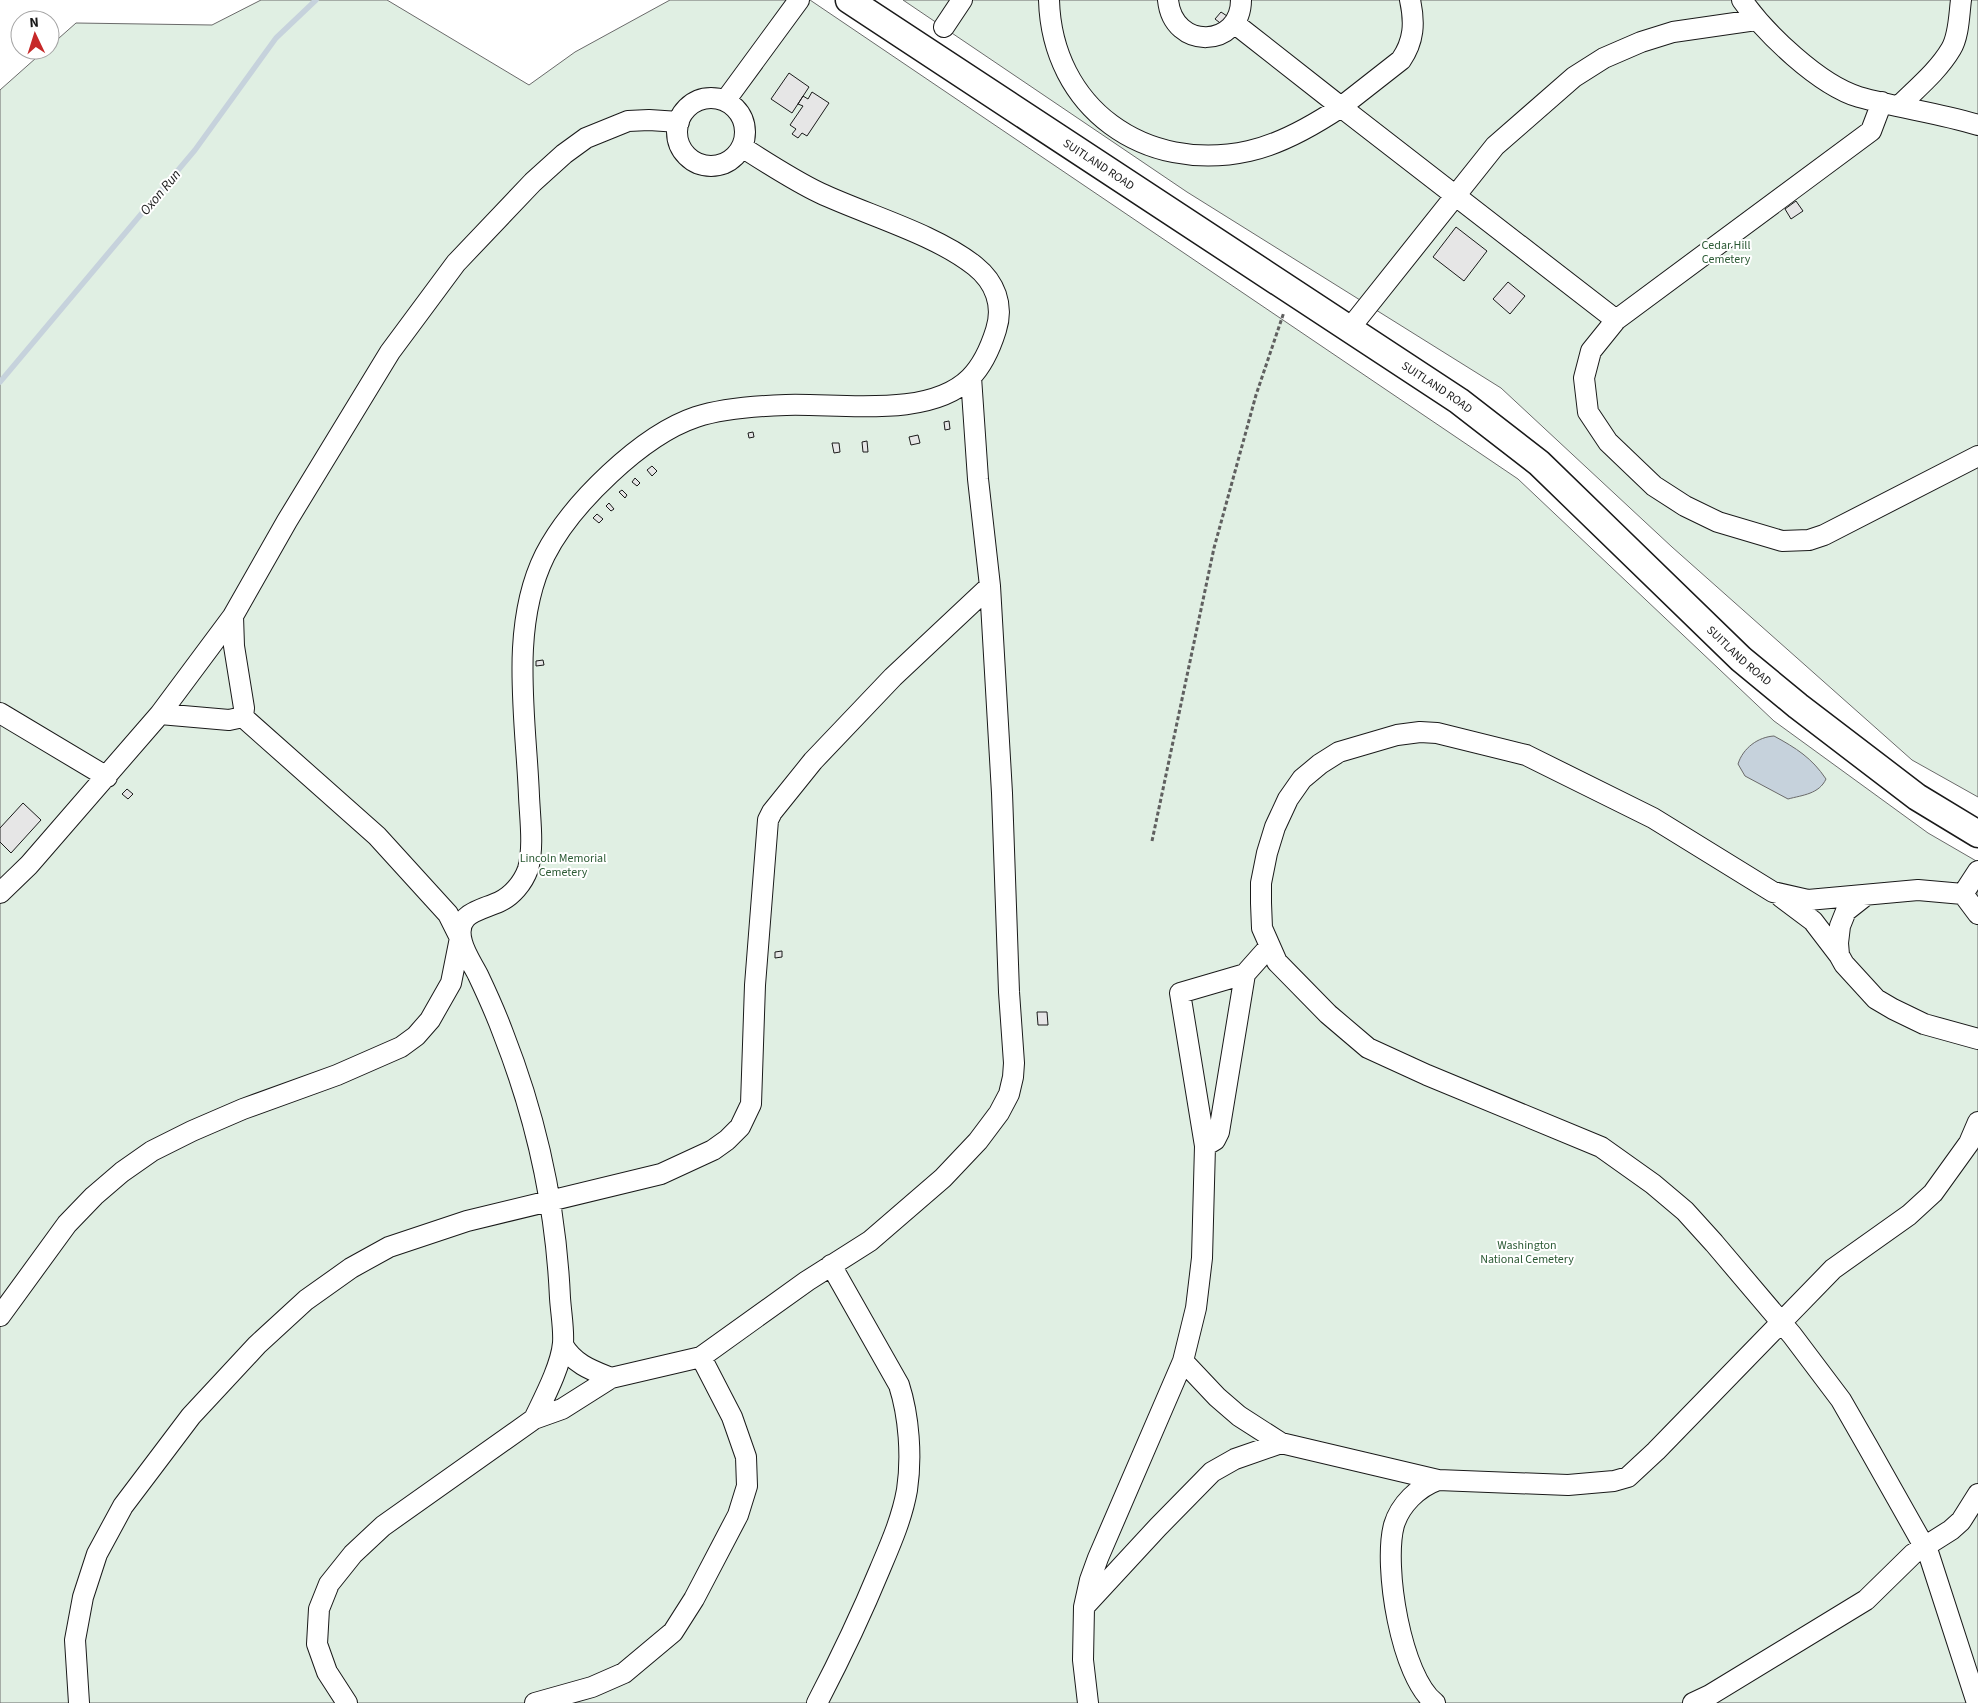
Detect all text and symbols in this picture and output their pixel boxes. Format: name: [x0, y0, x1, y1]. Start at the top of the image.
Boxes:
north arrow: [10, 10, 60, 60]
text: N: [29, 13, 40, 33]
street label: SUITLAND ROAD: [1060, 135, 1138, 194]
water label: Oxon Run: [136, 165, 186, 220]
park label: Cedar Hill Cemetery: [1702, 237, 1751, 268]
street label: SUITLAND ROAD: [1398, 357, 1476, 417]
street label: SUITLAND ROAD: [1703, 622, 1775, 690]
park label: Lincoln Memorial Cemetery: [520, 850, 606, 881]
park label: Washington National Cemetery: [1480, 1237, 1574, 1268]

